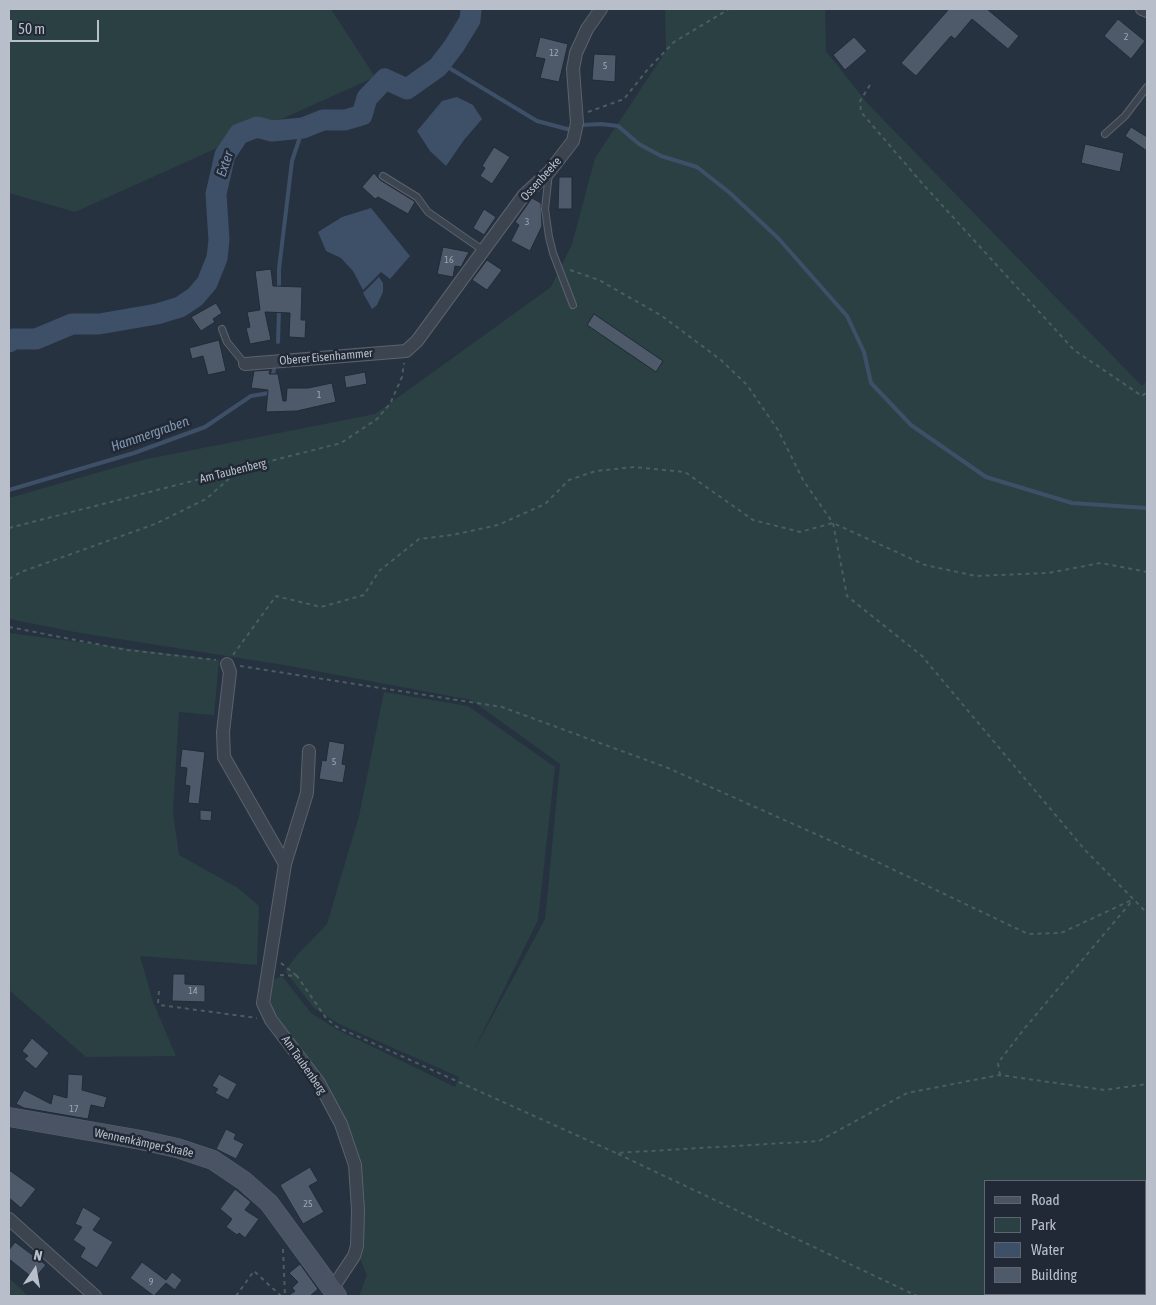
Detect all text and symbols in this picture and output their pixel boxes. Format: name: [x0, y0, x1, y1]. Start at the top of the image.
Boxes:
scale bar: [12, 10, 101, 42]
text: 50 m: [18, 20, 45, 37]
house number: 2: [1124, 31, 1128, 43]
house number: 12: [549, 47, 559, 59]
house number: 5: [603, 60, 607, 72]
water label: Exter: [213, 149, 237, 179]
street label: Ossenbeeke: [518, 154, 564, 204]
house number: 3: [525, 216, 529, 228]
house number: 16: [444, 254, 454, 266]
street label: Oberer Eisenhammer: [279, 346, 373, 368]
house number: 1: [317, 389, 321, 401]
water label: Hammergraben: [109, 413, 191, 455]
street label: Am Taubenberg: [198, 456, 268, 486]
house number: 5: [332, 756, 336, 768]
house number: 14: [188, 985, 198, 997]
street label: Am Taubenberg: [278, 1033, 330, 1097]
house number: 17: [69, 1103, 79, 1115]
street label: Wennenkämper Straße: [93, 1125, 195, 1161]
legend: [984, 1180, 1146, 1295]
text: Road: [1031, 1191, 1060, 1208]
house number: 25: [303, 1198, 313, 1210]
text: Park: [1031, 1216, 1056, 1233]
text: Water: [1031, 1241, 1064, 1258]
north arrow: [10, 1245, 60, 1295]
text: N: [32, 1247, 44, 1264]
text: Building: [1031, 1266, 1077, 1283]
house number: 9: [149, 1276, 153, 1288]

